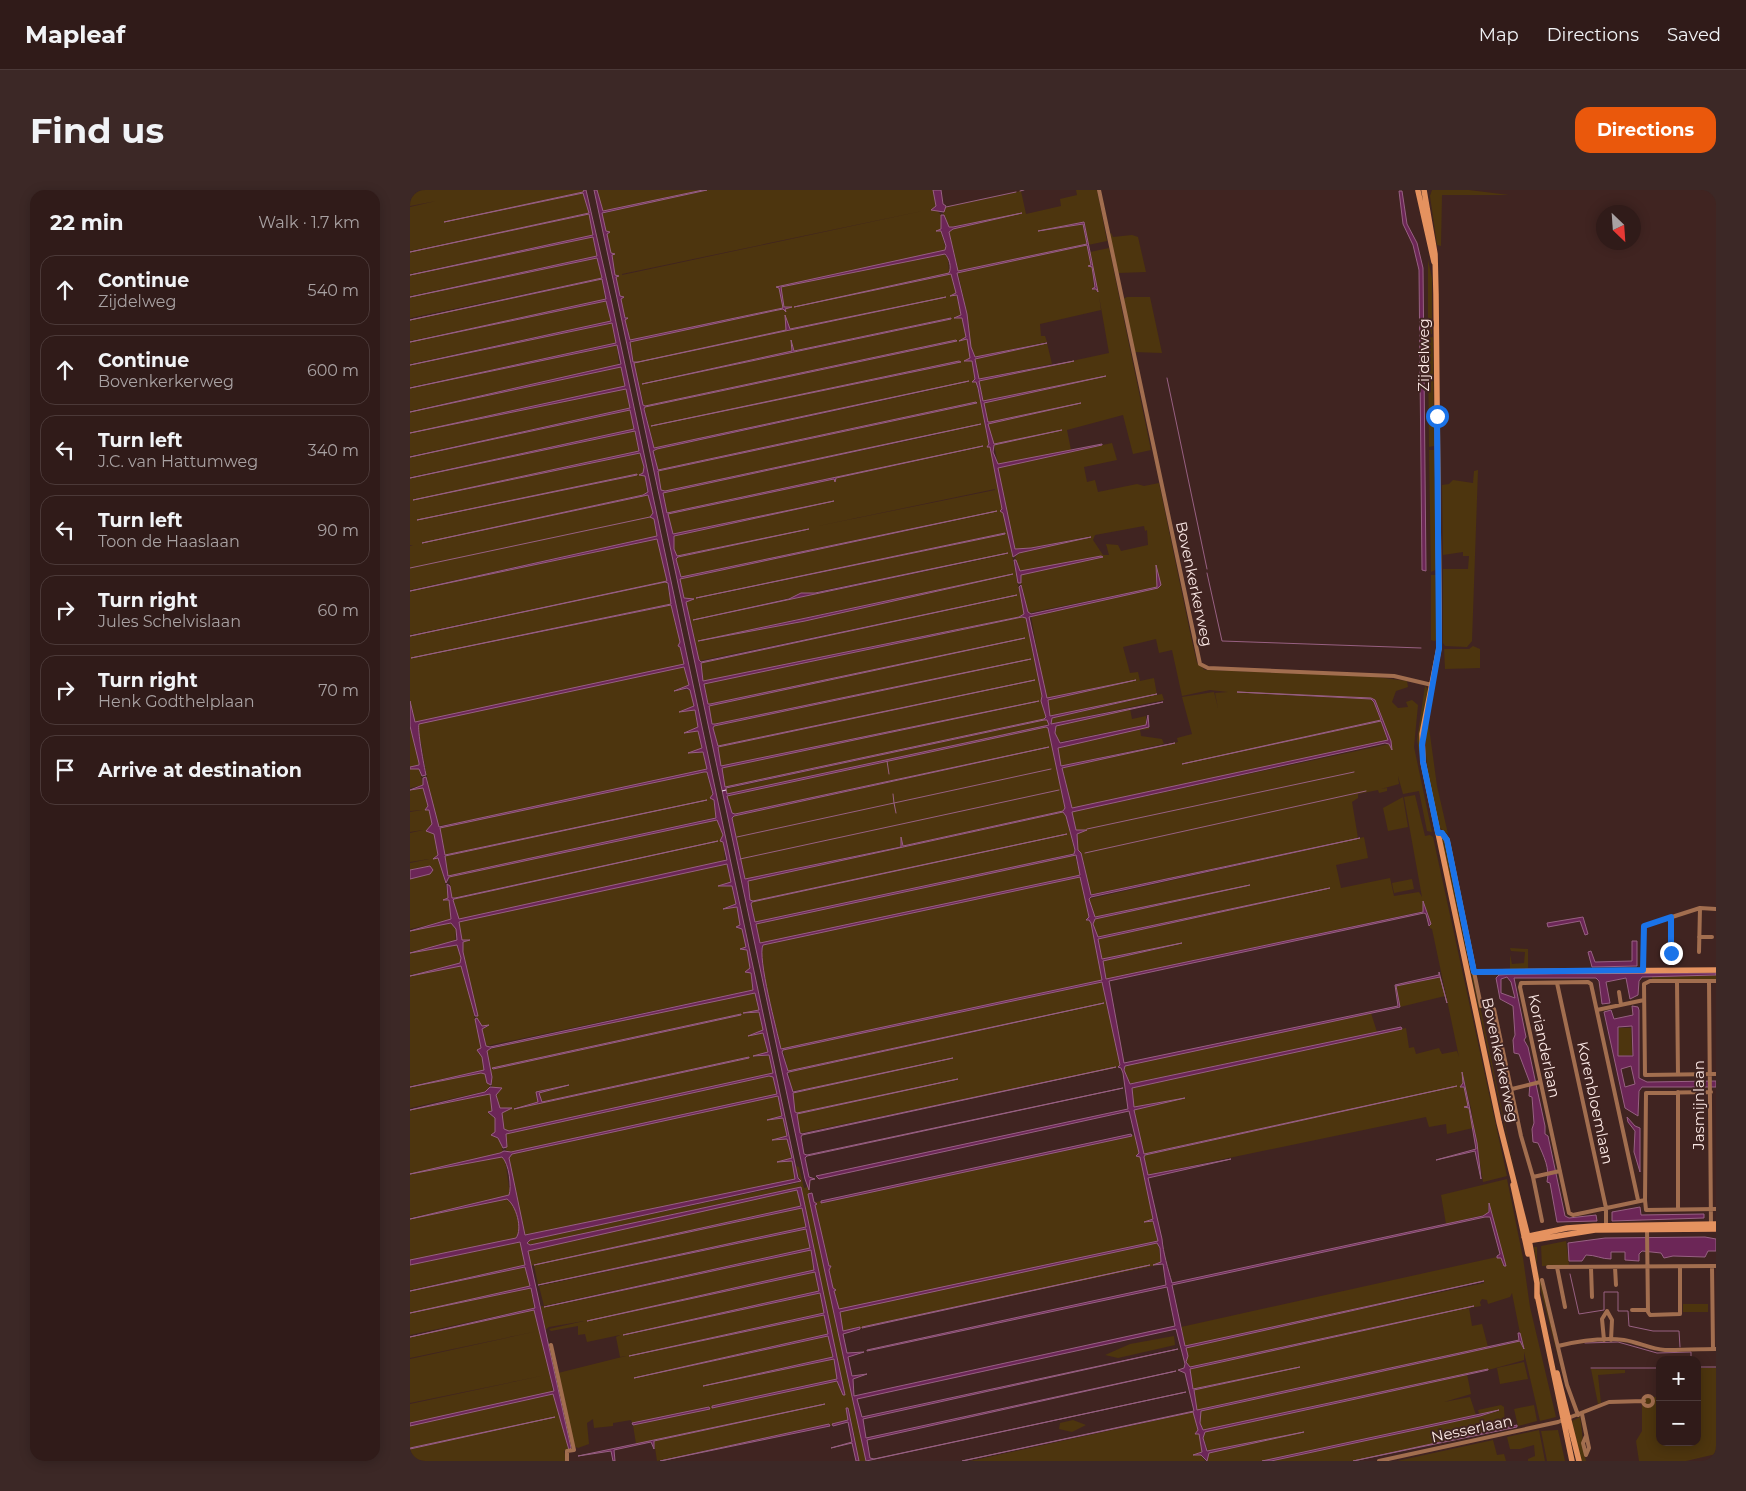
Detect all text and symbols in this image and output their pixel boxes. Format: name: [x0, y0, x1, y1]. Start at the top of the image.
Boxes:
text: Mapleaf: [25, 20, 125, 49]
text: Map: [1479, 24, 1519, 46]
text: Directions: [1547, 24, 1639, 46]
text: Saved: [1667, 24, 1721, 46]
button: Directions: [1575, 107, 1716, 153]
text: Find us: [30, 109, 164, 152]
north arrow: [1596, 205, 1641, 250]
text: 22 min: [50, 210, 124, 235]
text: Walk · 1.7 km: [258, 213, 360, 232]
text: Continue: [98, 269, 189, 292]
icon: ahead: [51, 276, 79, 304]
text: 540 m: [308, 281, 359, 300]
text: Zijdelweg: [98, 292, 176, 311]
street label: Zijdelweg: [1414, 318, 1433, 392]
text: Continue: [98, 349, 189, 372]
icon: ahead: [51, 356, 79, 384]
text: 600 m: [307, 361, 359, 380]
text: Bovenkerkerweg: [98, 372, 234, 391]
route start: [1426, 405, 1449, 428]
text: Turn left: [98, 429, 183, 452]
icon: left: [51, 436, 79, 464]
text: 340 m: [308, 441, 359, 460]
text: J.C. van Hattumweg: [98, 452, 258, 471]
text: Turn left: [98, 509, 183, 532]
icon: left: [51, 516, 79, 544]
street label: Bovenkerkerweg: [1172, 520, 1217, 648]
text: 90 m: [317, 521, 359, 540]
text: Toon de Haaslaan: [98, 532, 240, 551]
text: Turn right: [98, 589, 198, 612]
icon: right: [51, 596, 79, 624]
text: 60 m: [317, 601, 359, 620]
text: Jules Schelvislaan: [98, 612, 241, 631]
text: Turn right: [98, 669, 198, 692]
icon: right: [51, 676, 79, 704]
text: 70 m: [318, 681, 359, 700]
text: Henk Godthelplaan: [98, 692, 255, 711]
icon: arrive: [51, 756, 79, 784]
text: Arrive at destination: [98, 759, 302, 782]
route end: [1660, 942, 1683, 965]
street label: Korianderlaan: [1524, 992, 1565, 1100]
street label: Bovenkerkerweg: [1478, 996, 1523, 1124]
street label: Korenbloemlaan: [1573, 1040, 1618, 1166]
street label: Jasmijnlaan: [1689, 1060, 1708, 1151]
map controls: [1656, 1356, 1701, 1446]
button: +: [1656, 1356, 1701, 1401]
button: −: [1656, 1401, 1701, 1446]
street label: Nesserlaan: [1429, 1411, 1514, 1446]

